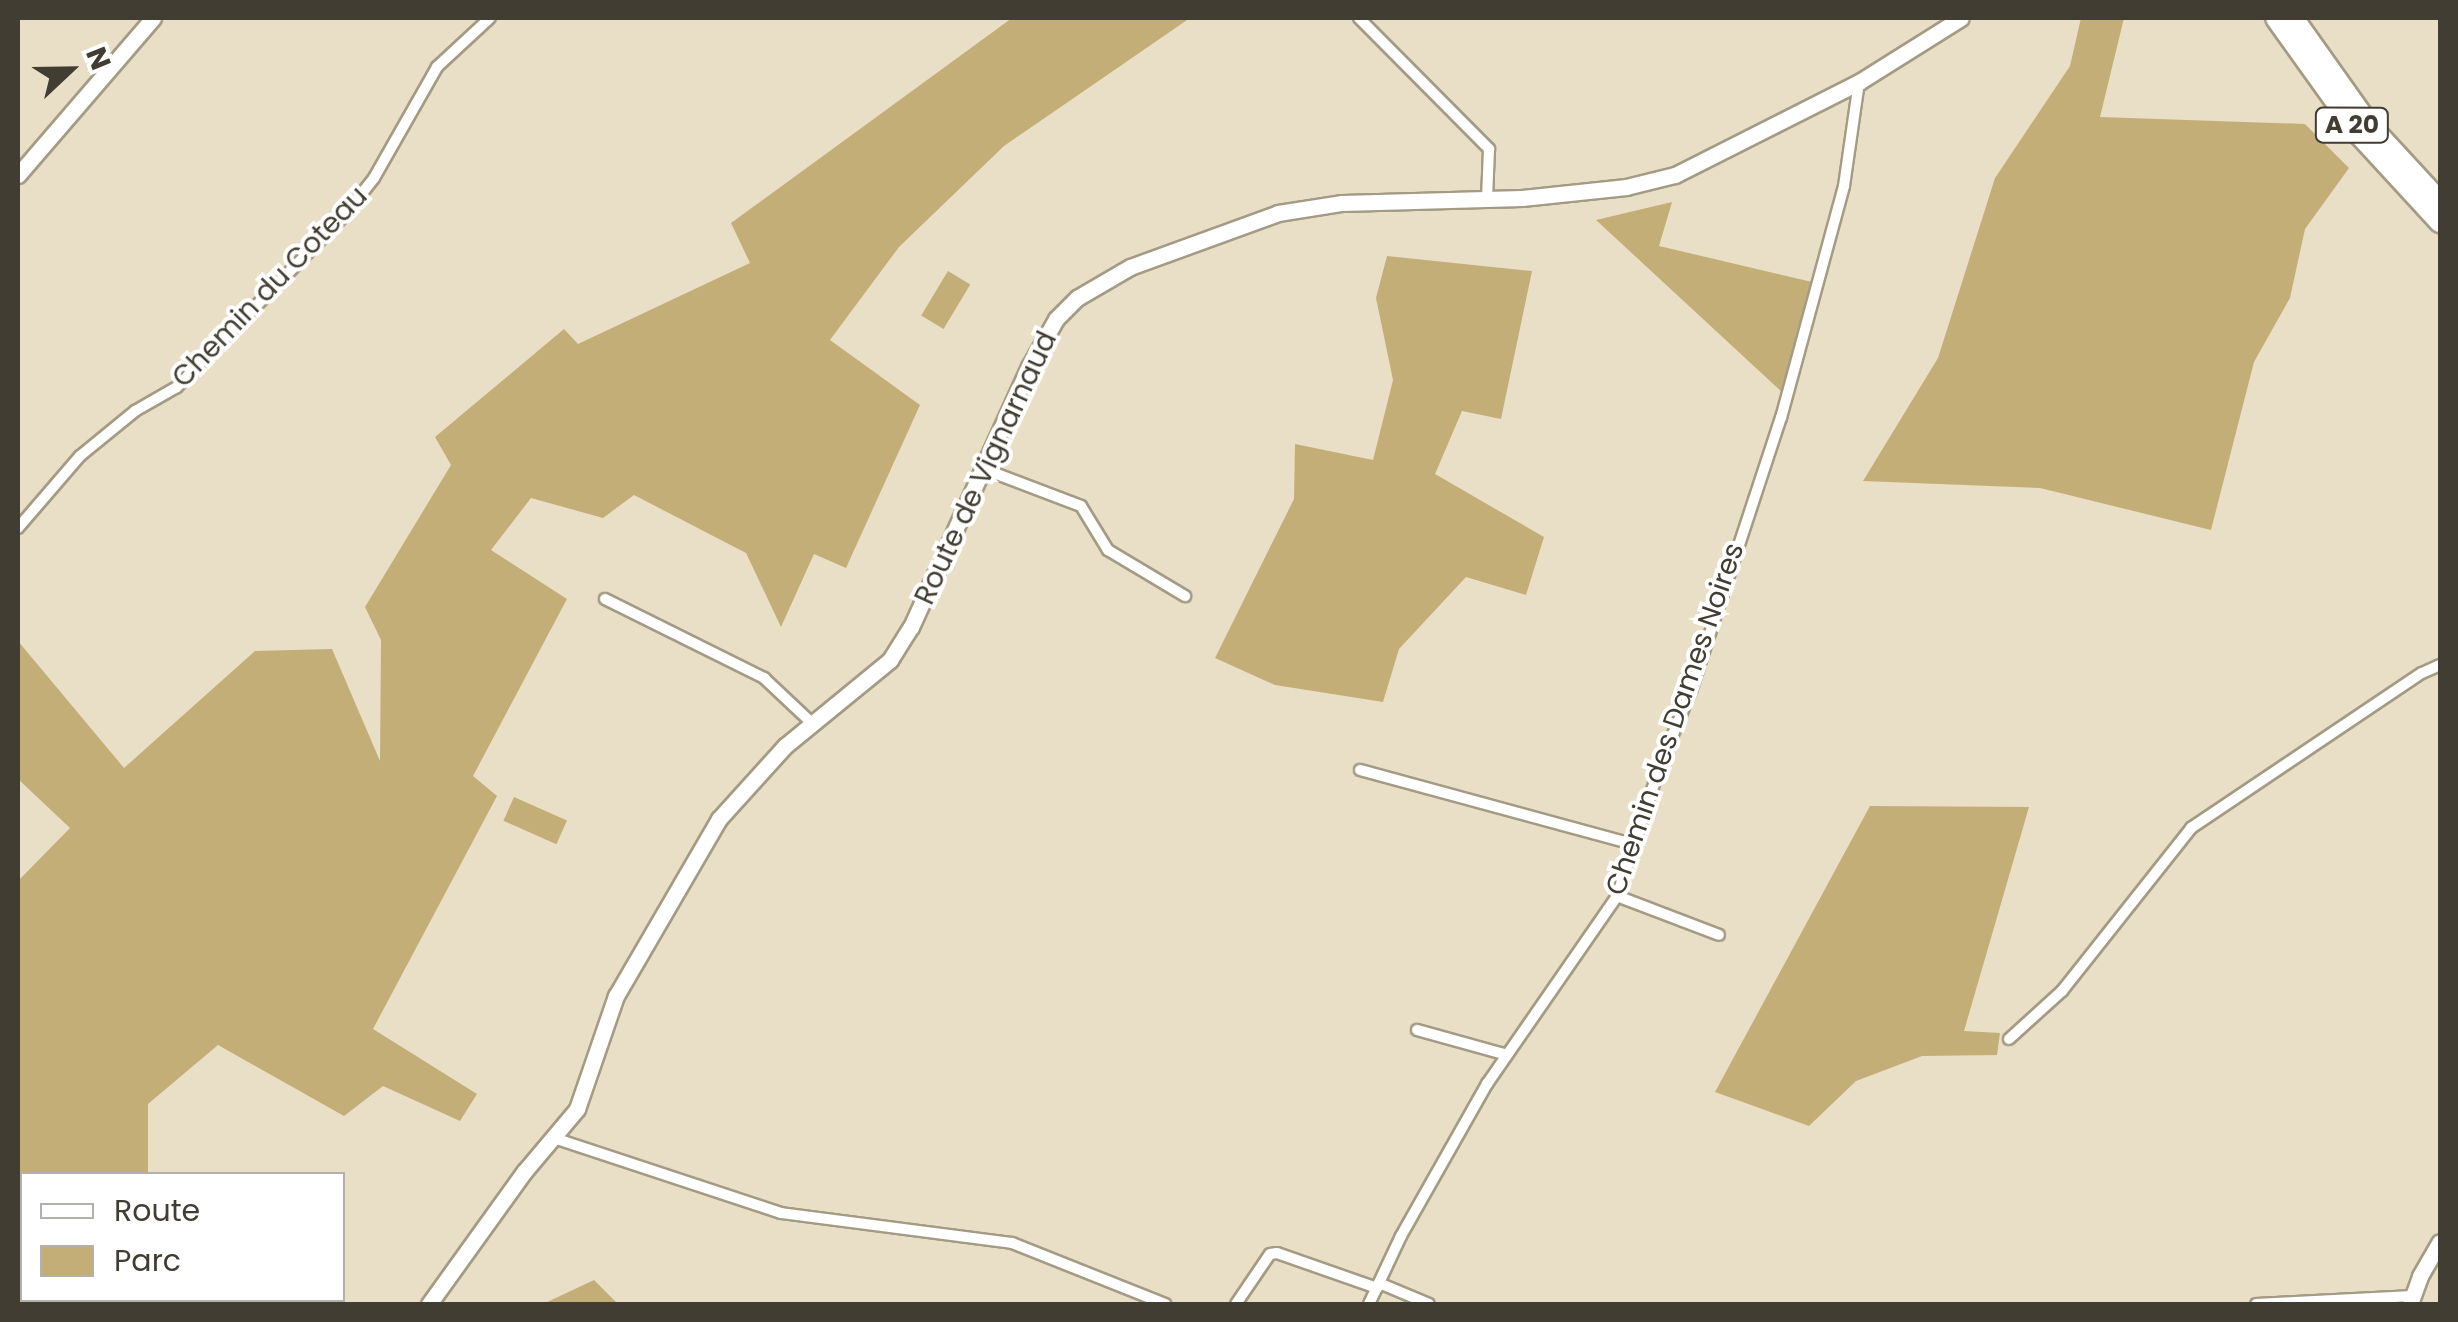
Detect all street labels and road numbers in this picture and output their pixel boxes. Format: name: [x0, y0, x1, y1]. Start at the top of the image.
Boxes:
road number: A 20: [2314, 105, 2390, 145]
street label: Chemin du Coteau: [165, 180, 375, 394]
street label: Route de Vignarnaud: [908, 326, 1064, 610]
street label: Chemin des Dames Noires: [1599, 538, 1751, 900]

